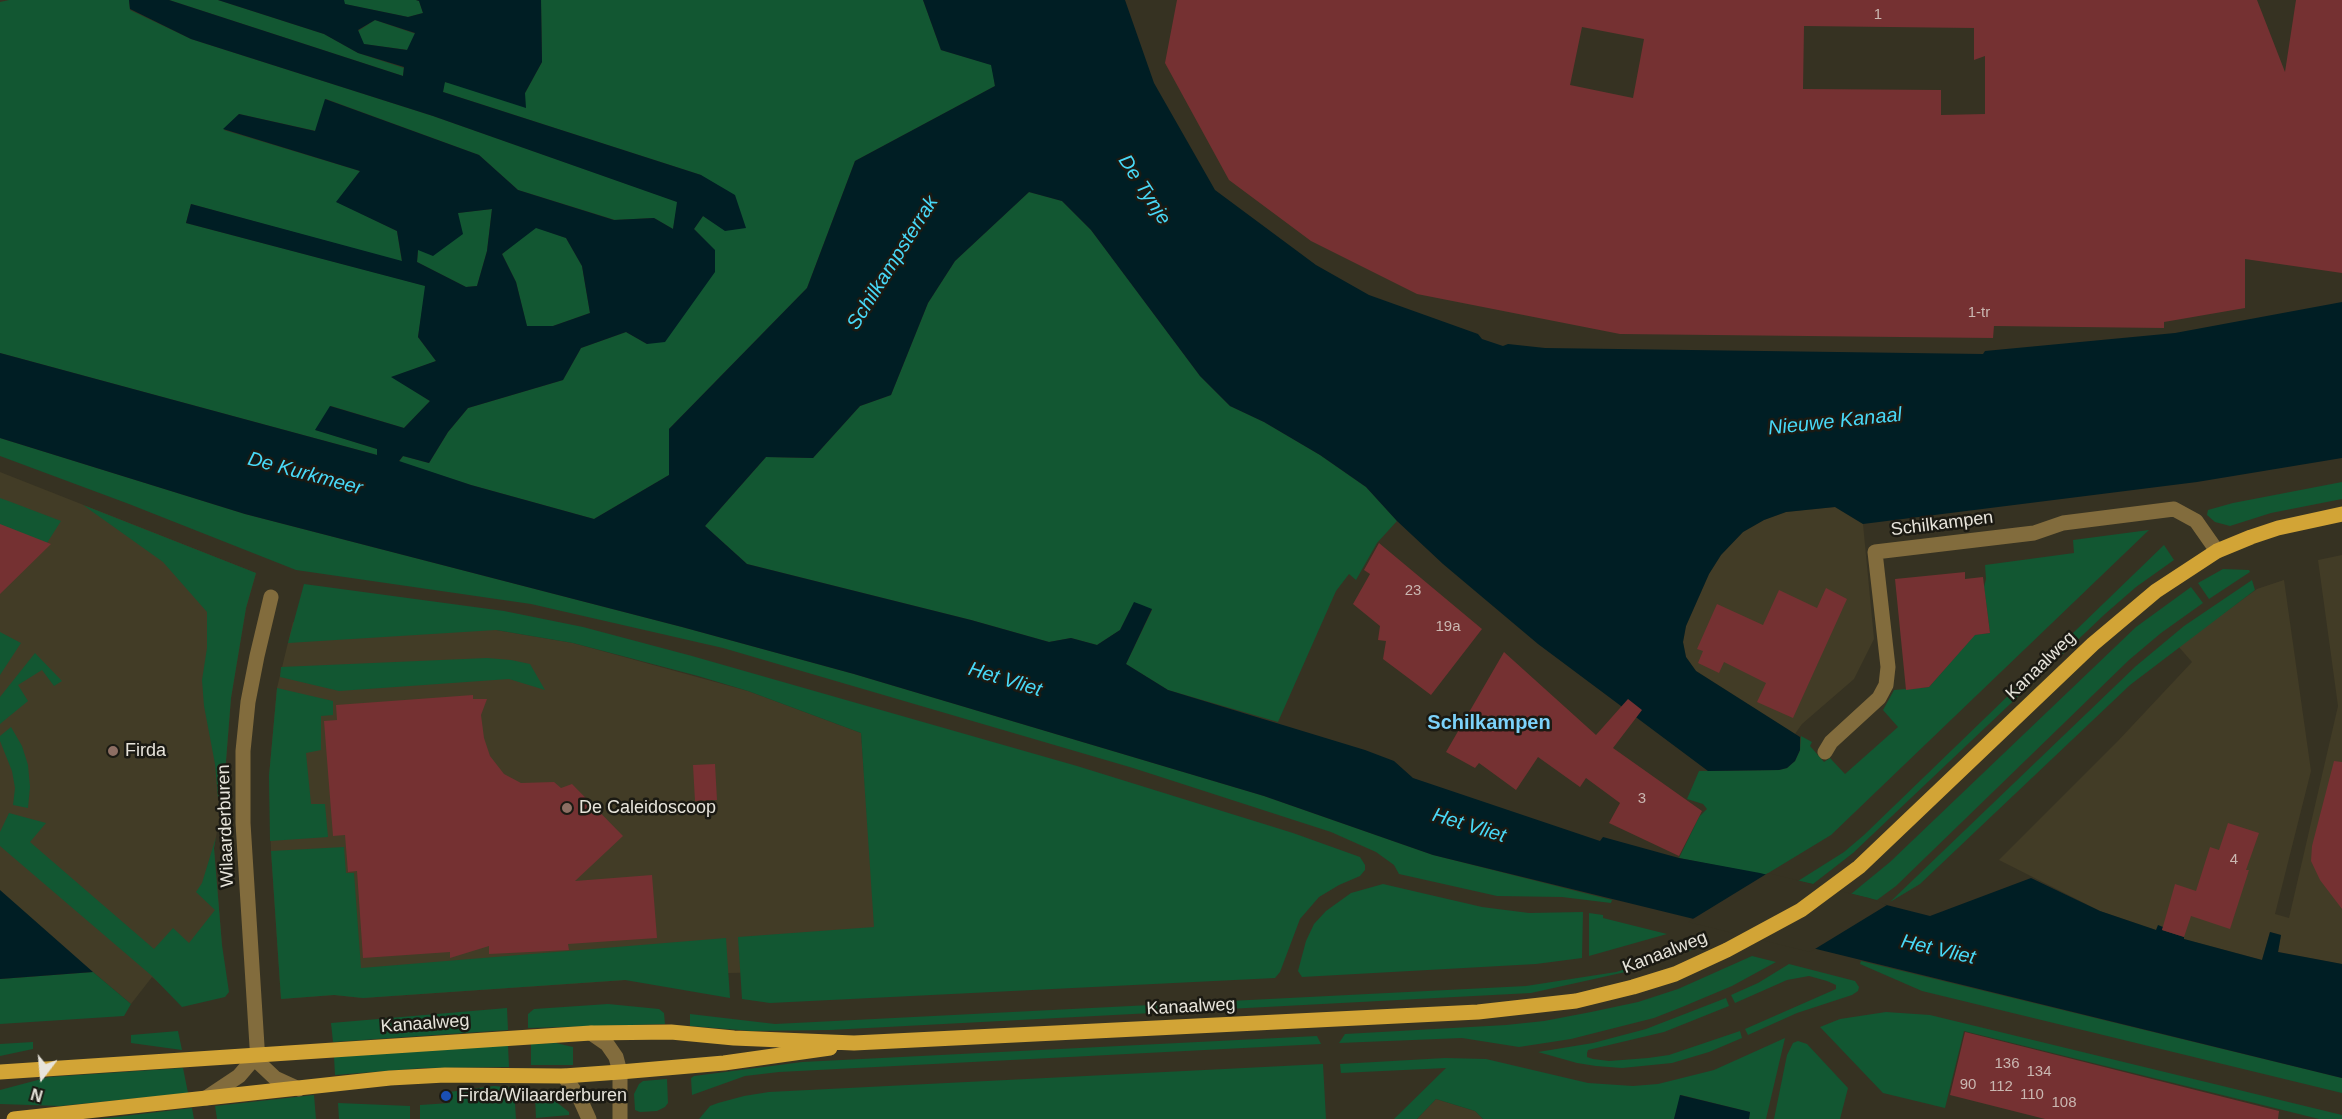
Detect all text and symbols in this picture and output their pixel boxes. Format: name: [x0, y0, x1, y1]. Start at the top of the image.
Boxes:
house number: 1: [1874, 6, 1882, 24]
water label: De Tynje: [1113, 151, 1175, 229]
water label: Schilkampsterrak: [842, 192, 944, 334]
house number: 1-tr: [1968, 304, 1990, 322]
water label: Nieuwe Kanaal: [1767, 403, 1903, 441]
water label: De Kurkmeer: [245, 447, 365, 501]
street label: Schilkampen: [1890, 507, 1994, 541]
house number: 23: [1405, 582, 1421, 600]
house number: 19a: [1435, 618, 1461, 636]
street label: Kanaalweg: [2001, 627, 2081, 705]
water label: Het Vliet: [965, 657, 1045, 703]
district label: Schilkampen: [1427, 711, 1551, 735]
place label: Firda: [125, 740, 166, 762]
marker: Firda: [106, 744, 120, 758]
street label: Wilaarderburen: [213, 764, 239, 888]
house number: 3: [1638, 790, 1646, 808]
place label: De Caleidoscoop: [579, 797, 716, 819]
marker: De Caleidoscoop: [560, 801, 574, 815]
water label: Het Vliet: [1429, 803, 1509, 849]
house number: 4: [2230, 851, 2238, 869]
street label: Kanaalweg: [1620, 927, 1710, 979]
water label: Het Vliet: [1898, 930, 1978, 970]
street label: Kanaalweg: [1146, 994, 1236, 1020]
street label: Kanaalweg: [380, 1010, 470, 1038]
north arrow: [12, 1047, 72, 1107]
house number: 136: [1994, 1055, 2020, 1073]
house number: 134: [2026, 1063, 2052, 1081]
house number: 90: [1960, 1076, 1976, 1094]
house number: 112: [1989, 1078, 2013, 1096]
text: N: [29, 1085, 45, 1105]
place label: Firda/Wilaarderburen: [458, 1085, 627, 1107]
house number: 110: [2020, 1086, 2044, 1104]
marker: Firda/Wilaarderburen: [439, 1089, 453, 1103]
house number: 108: [2051, 1094, 2077, 1112]

